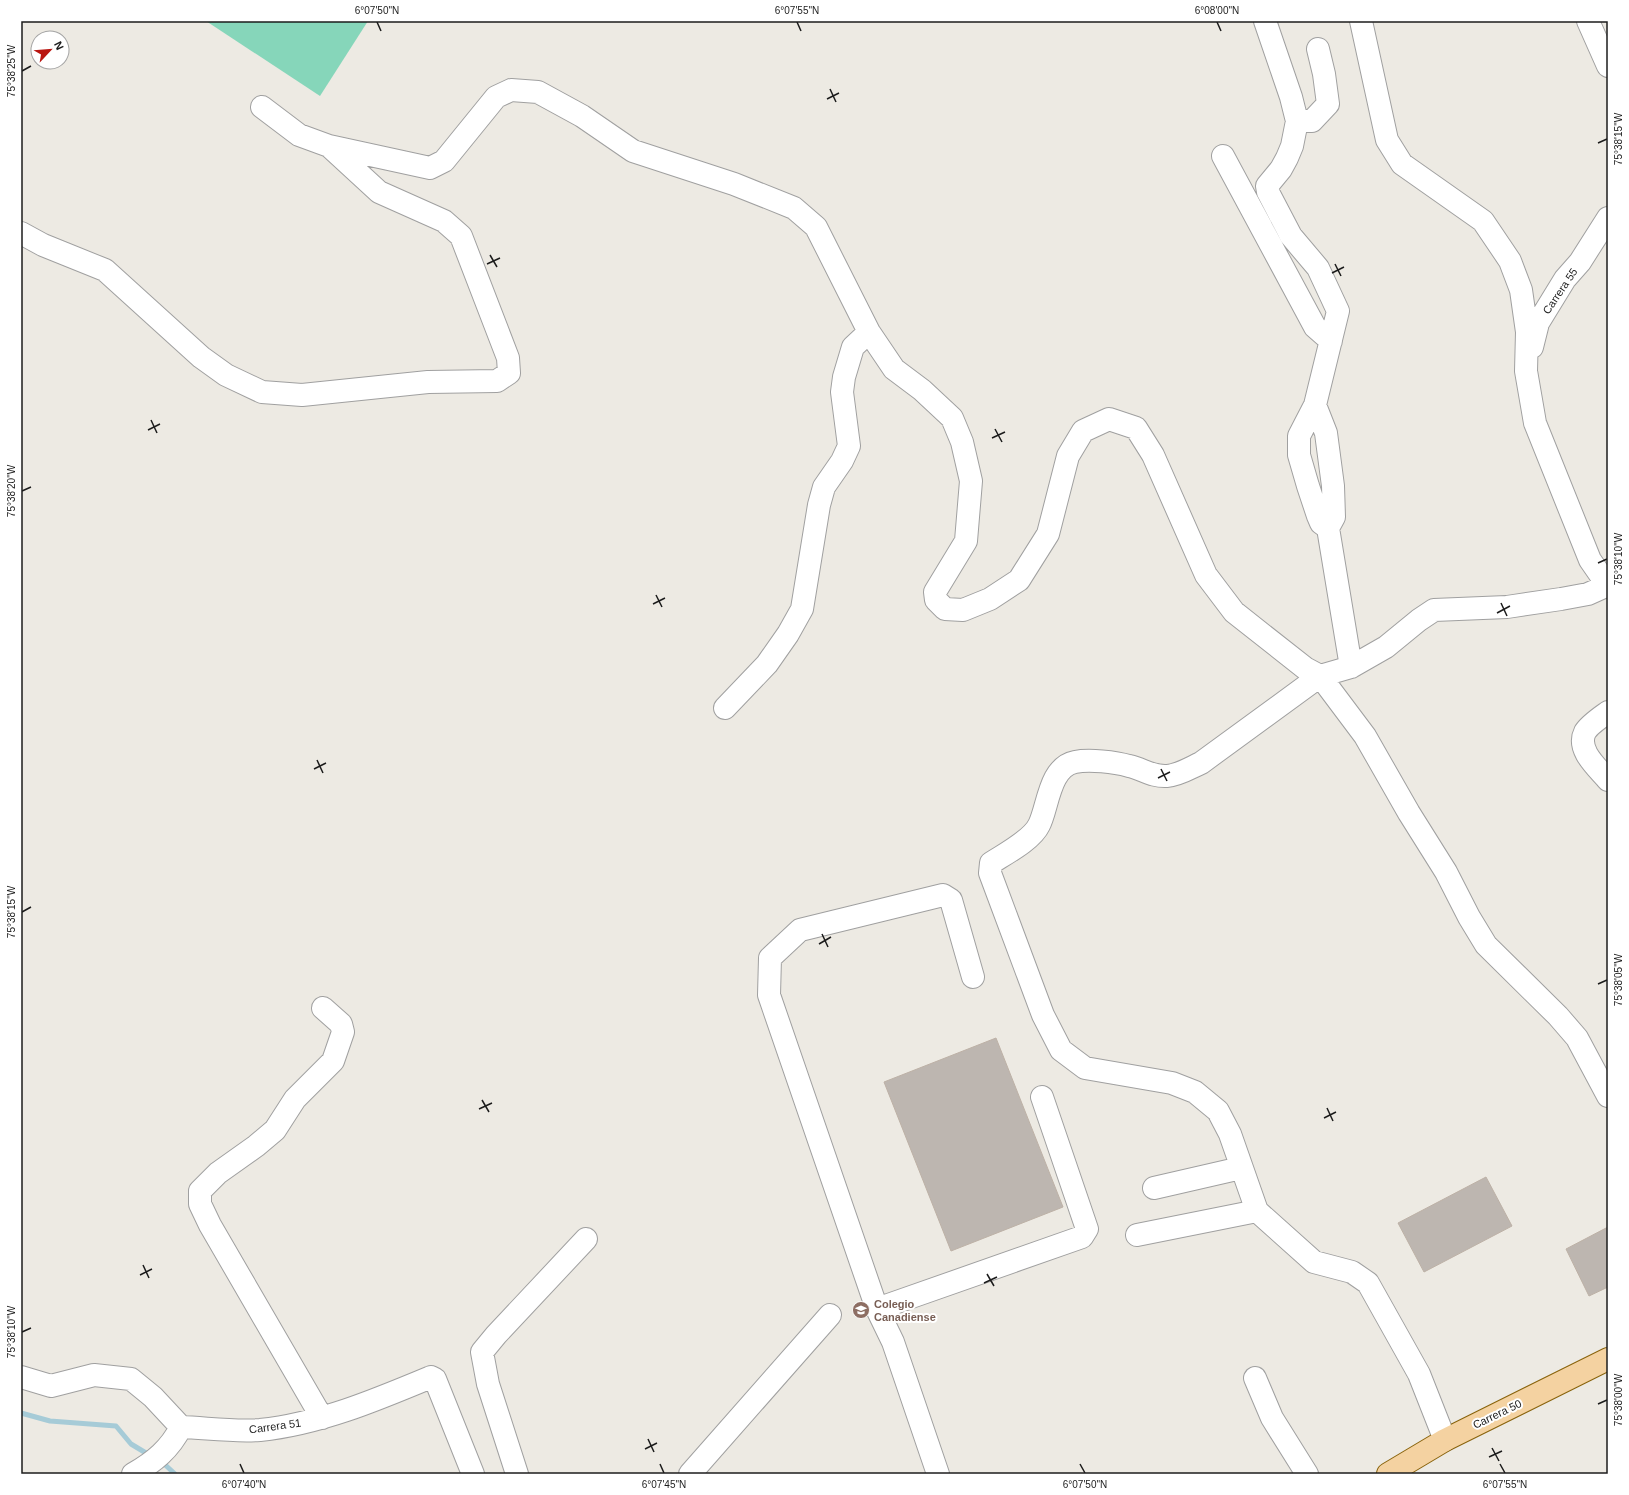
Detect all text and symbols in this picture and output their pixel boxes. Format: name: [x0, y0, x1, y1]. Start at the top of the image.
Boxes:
text: 6°07'50"N: [355, 5, 399, 16]
text: 6°07'55"N: [775, 5, 819, 16]
text: 6°08'00"N: [1195, 5, 1239, 16]
north arrow: [30, 30, 70, 70]
text: N: [52, 39, 66, 52]
text: 75°38'25"W: [6, 44, 17, 97]
text: 75°38'15"W: [1613, 112, 1624, 165]
street label: Carrera 55: [1540, 266, 1580, 316]
text: 75°38'20"W: [6, 464, 17, 517]
text: 75°38'10"W: [1613, 532, 1624, 585]
text: 75°38'15"W: [6, 885, 17, 938]
text: 75°38'05"W: [1613, 953, 1624, 1006]
place label: Colegio Canadiense: [874, 1298, 936, 1323]
school or university icon: Colegio Canadiense: [851, 1300, 871, 1320]
text: 75°38'10"W: [6, 1305, 17, 1358]
text: 75°38'00"W: [1613, 1373, 1624, 1426]
street label: Carrera 50: [1471, 1397, 1523, 1431]
street label: Carrera 51: [248, 1416, 302, 1436]
text: 6°07'40"N: [222, 1479, 266, 1490]
text: 6°07'45"N: [642, 1479, 686, 1490]
text: 6°07'50"N: [1063, 1479, 1107, 1490]
text: 6°07'55"N: [1483, 1479, 1527, 1490]

